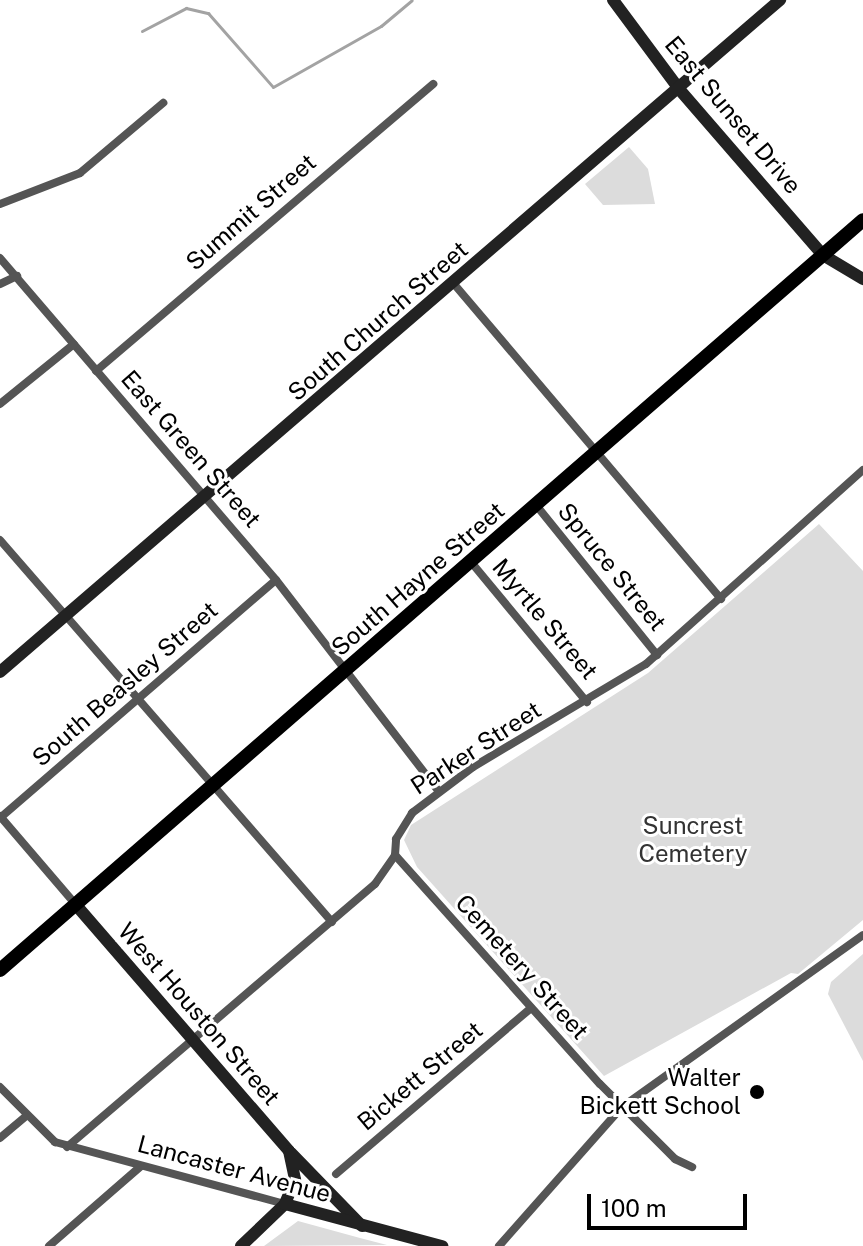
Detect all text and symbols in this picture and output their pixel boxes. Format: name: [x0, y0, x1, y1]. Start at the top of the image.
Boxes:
street label: East Sunset Drive: [659, 30, 807, 200]
street label: Summit Street: [180, 148, 322, 276]
street label: South Church Street: [282, 235, 474, 407]
street label: East Green Street: [115, 365, 267, 533]
street label: South Hayne Street: [326, 496, 510, 662]
street label: Spruce Street: [552, 497, 672, 637]
street label: Myrtle Street: [486, 553, 604, 685]
street label: South Beasley Street: [26, 596, 224, 772]
street label: Parker Street: [405, 695, 547, 801]
park label: Suncrest Cemetery: [638, 812, 748, 868]
street label: Cemetery Street: [449, 889, 595, 1045]
street label: West Houston Street: [112, 917, 286, 1111]
street label: Bickett Street: [352, 1015, 488, 1137]
place label: Walter Bickett School: [580, 1064, 741, 1120]
marker: Walter Bickett School: [748, 1083, 766, 1101]
street label: Lancaster Avenue: [134, 1129, 334, 1209]
scale bar: [591, 1178, 751, 1228]
text: 100 m: [601, 1194, 667, 1222]

